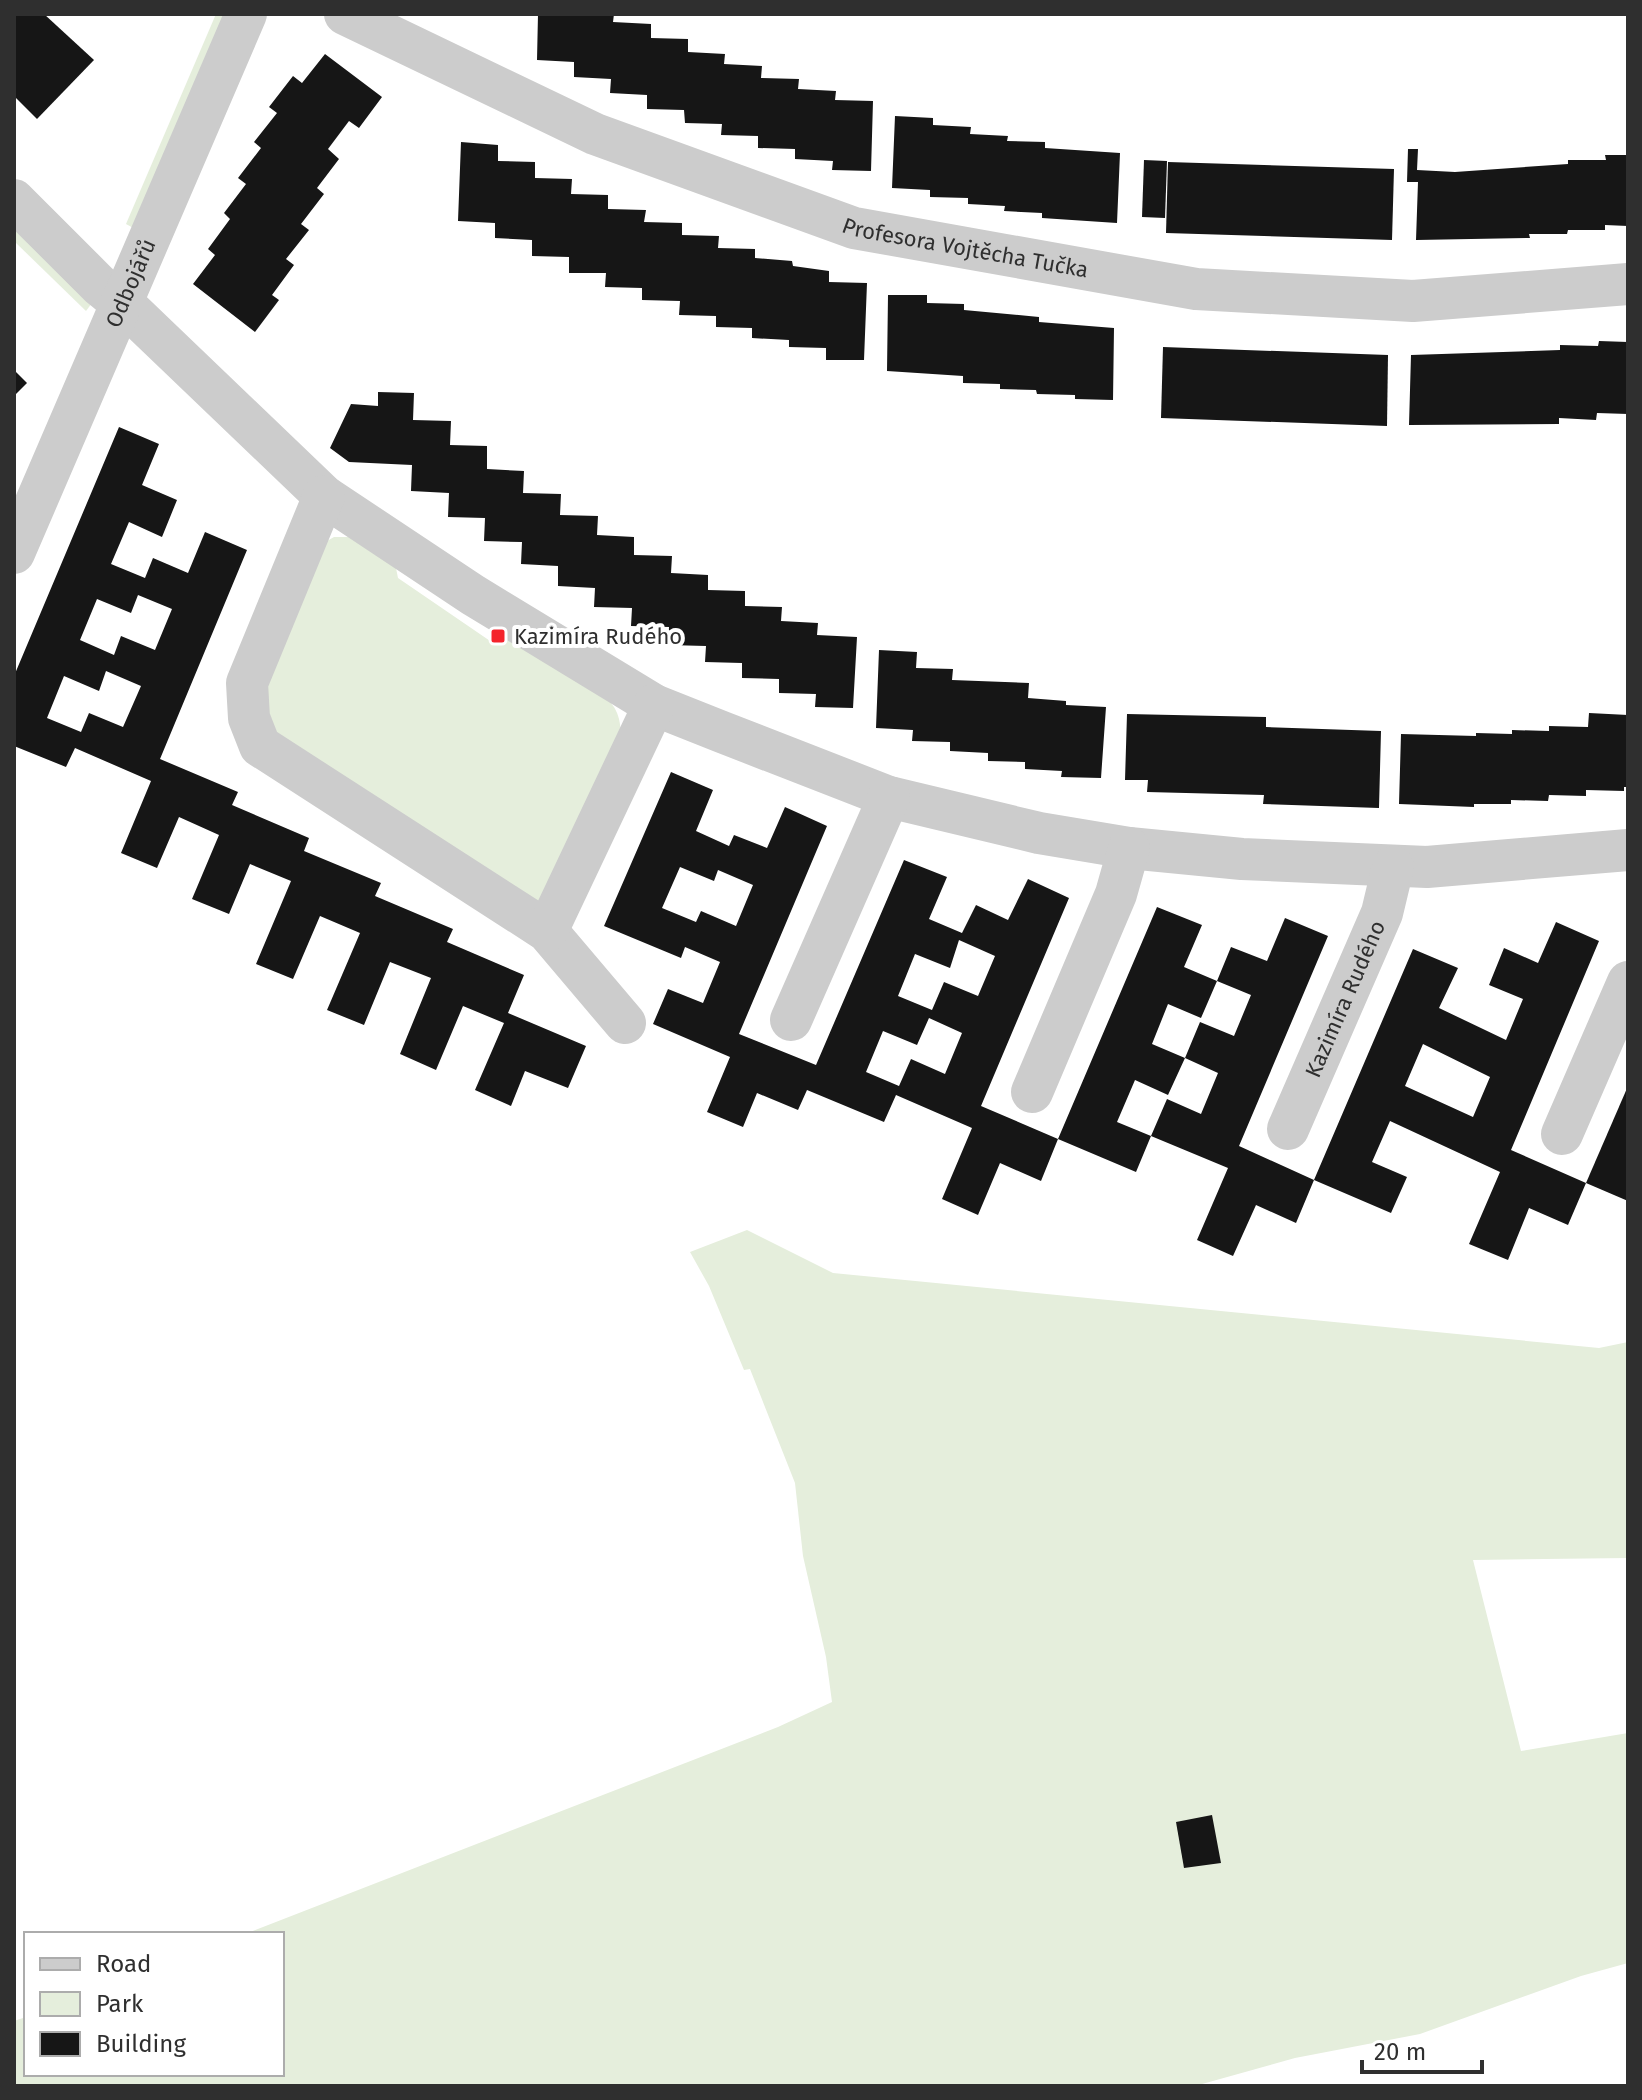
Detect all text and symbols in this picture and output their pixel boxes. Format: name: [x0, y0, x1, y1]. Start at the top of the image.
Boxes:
street label: Profesora Vojtěcha Tučka: [838, 212, 1090, 284]
street label: Odbojářů: [100, 235, 162, 332]
place label: Kazimíra Rudého: [514, 623, 682, 650]
marker: Kazimíra Rudého: [489, 627, 507, 645]
street label: Kazimíra Rudého: [1299, 916, 1391, 1082]
legend: [24, 1932, 284, 2076]
text: Road: [96, 1950, 151, 1978]
text: Park: [96, 1990, 144, 2018]
scale bar: [1362, 2024, 1482, 2074]
text: Building: [96, 2030, 186, 2058]
text: 20 m: [1374, 2038, 1426, 2066]

